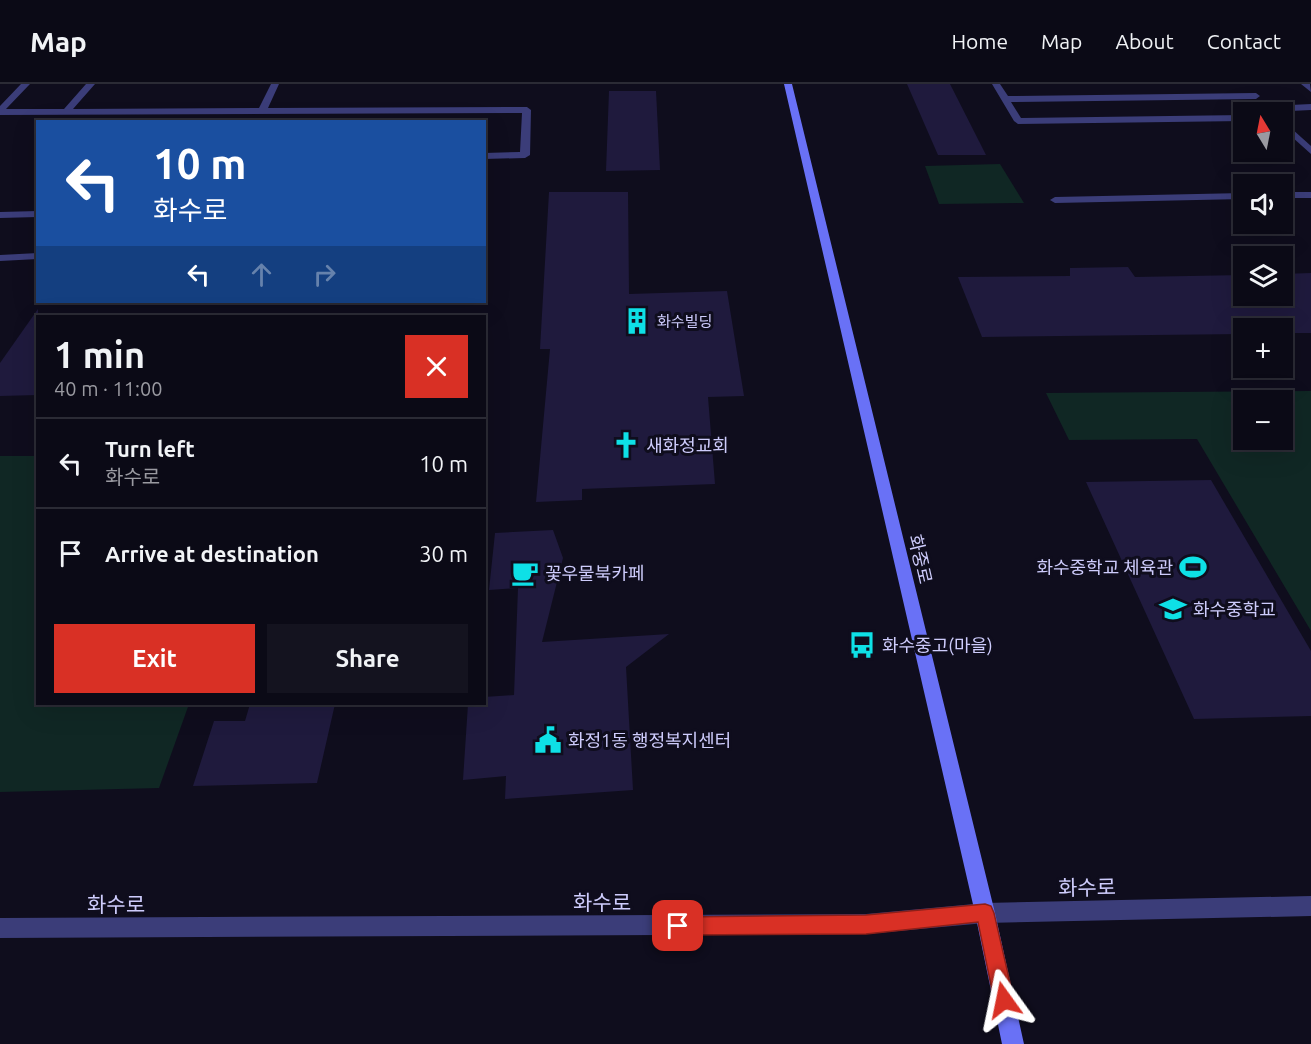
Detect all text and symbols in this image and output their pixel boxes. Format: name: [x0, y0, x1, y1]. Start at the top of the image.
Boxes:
text: Map: [30, 26, 87, 57]
text: Home: [951, 29, 1008, 53]
text: Map: [1041, 29, 1082, 53]
text: About: [1115, 29, 1174, 53]
text: Contact: [1207, 29, 1281, 53]
north arrow: [1233, 102, 1293, 162]
map controls: [1233, 102, 1293, 450]
text: 10 m: [153, 140, 247, 187]
icon: left: [54, 144, 132, 222]
button: sound: [1233, 174, 1293, 234]
text: 화수로: [153, 195, 228, 225]
button: layers: [1233, 246, 1293, 306]
icon: left: [182, 258, 215, 291]
icon: ahead: [245, 258, 278, 291]
icon: right: [308, 258, 341, 291]
building icon: 화수빌딩: [622, 306, 652, 336]
place label: 화수빌딩: [657, 313, 712, 330]
button: +: [1233, 318, 1293, 378]
text: 1 min: [54, 334, 145, 375]
button: close: [405, 335, 468, 398]
text: 40 m · 11:00: [54, 377, 163, 400]
button: −: [1233, 390, 1293, 450]
church icon: 새화정교회: [611, 430, 641, 460]
place label: 새화정교회: [646, 435, 729, 455]
text: Turn left: [105, 436, 195, 461]
icon: left: [54, 447, 87, 480]
text: 10 m: [419, 451, 468, 476]
text: 화수로: [105, 465, 160, 488]
street label: 화중로: [906, 533, 936, 585]
icon: arrive: [54, 537, 87, 570]
text: Arrive at destination: [105, 541, 319, 566]
text: 30 m: [419, 541, 468, 566]
sports icon: 화수중학교 체육관: [1178, 552, 1208, 582]
place label: 화수중학교 체육관: [1036, 557, 1173, 577]
cafe icon: 꽃우물북카페: [510, 558, 540, 588]
place label: 꽃우물북카페: [545, 563, 644, 583]
school or university icon: 화수중학교: [1158, 594, 1188, 624]
place label: 화수중학교: [1193, 599, 1276, 619]
button: Exit: [54, 624, 255, 693]
button: Share: [267, 624, 468, 693]
bus stop icon: 화수중고(마을): [847, 630, 877, 660]
place label: 화수중고(마을): [882, 635, 993, 656]
public building icon: 화정1동 행정복지센터: [533, 725, 563, 755]
place label: 화정1동 행정복지센터: [568, 730, 731, 750]
street label: 화수로: [1058, 874, 1116, 900]
street label: 화수로: [573, 890, 631, 914]
street label: 화수로: [87, 892, 145, 916]
pin: [652, 900, 703, 951]
icon: arrive: [661, 909, 694, 942]
position arrow: [972, 968, 1036, 1032]

